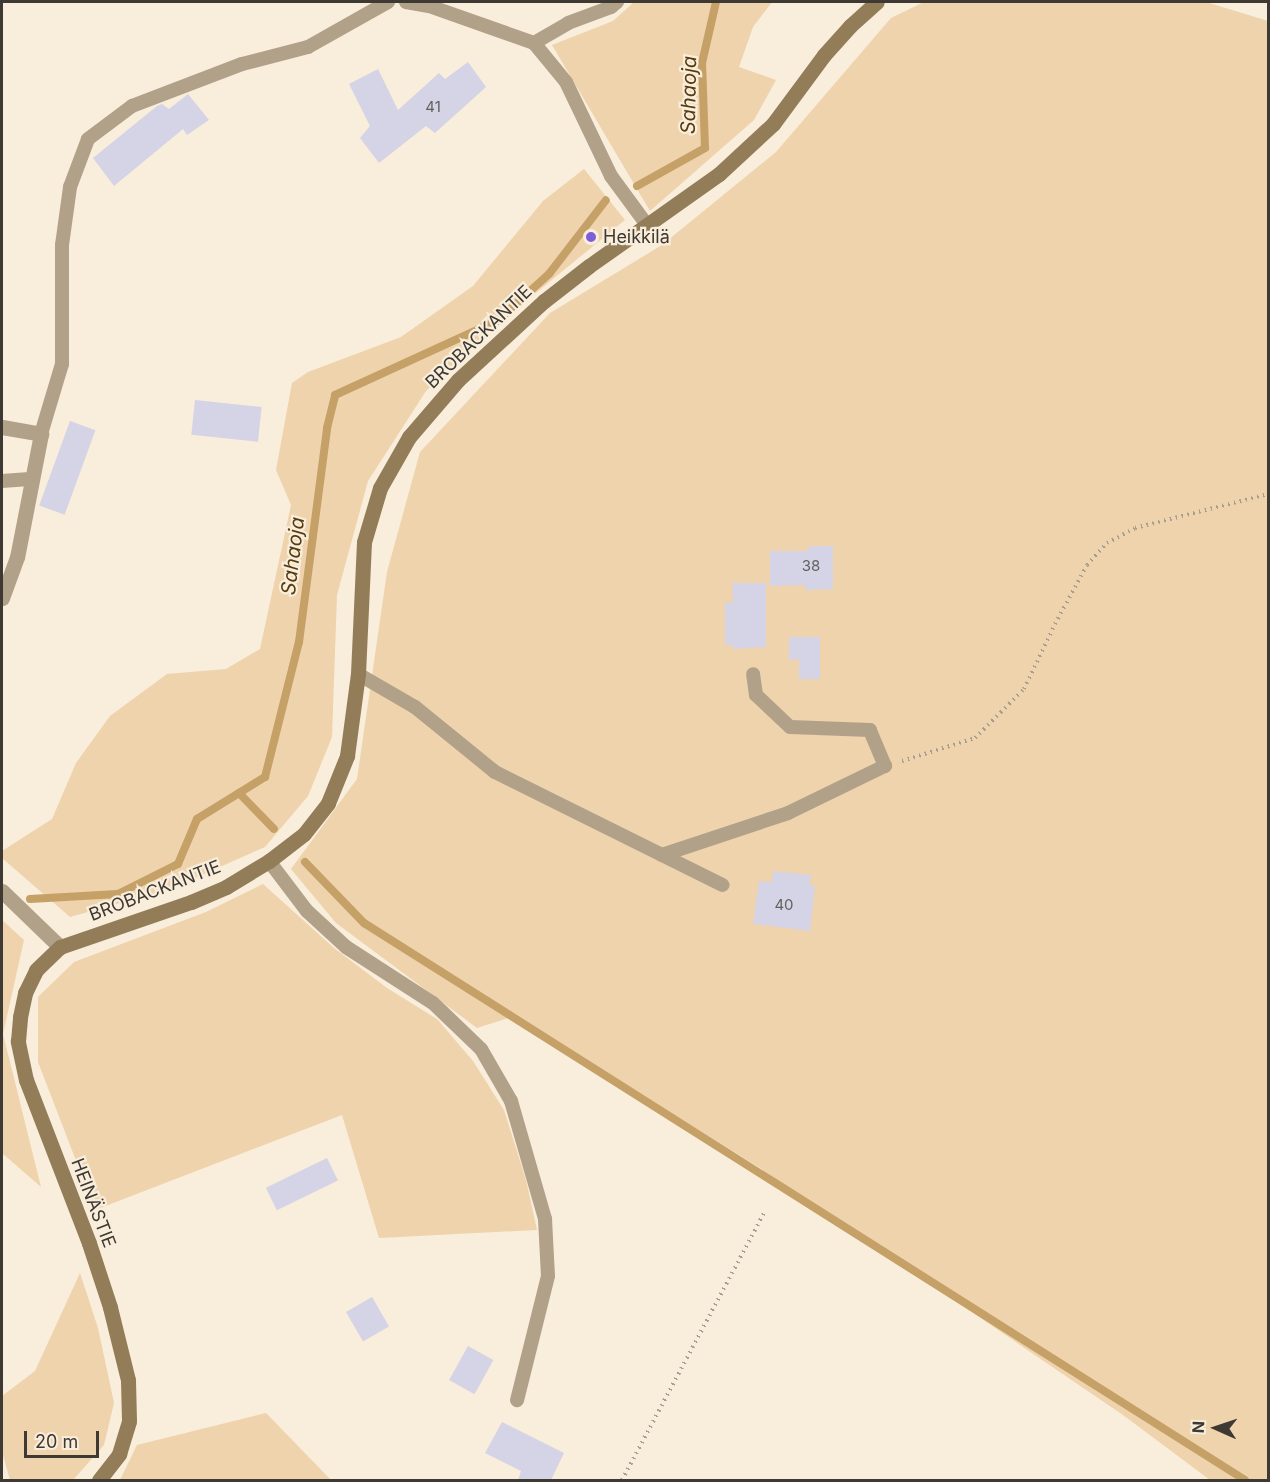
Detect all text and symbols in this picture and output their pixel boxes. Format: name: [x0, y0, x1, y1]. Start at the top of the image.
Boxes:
water label: Sahaoja: [676, 56, 702, 134]
house number: 41: [425, 98, 441, 116]
place label: Heikkilä: [603, 226, 670, 248]
marker: Heikkilä: [584, 230, 598, 244]
street label: BROBACKANTIE: [421, 281, 537, 393]
water label: Sahaoja: [276, 516, 310, 596]
house number: 38: [802, 557, 820, 575]
street label: BROBACKANTIE: [86, 856, 224, 926]
house number: 40: [774, 896, 794, 914]
street label: HEINÄSTIE: [66, 1155, 120, 1251]
north arrow: [1186, 1398, 1246, 1458]
scale bar: [27, 1419, 102, 1457]
text: N: [1188, 1420, 1208, 1434]
text: 20 m: [35, 1431, 78, 1452]

